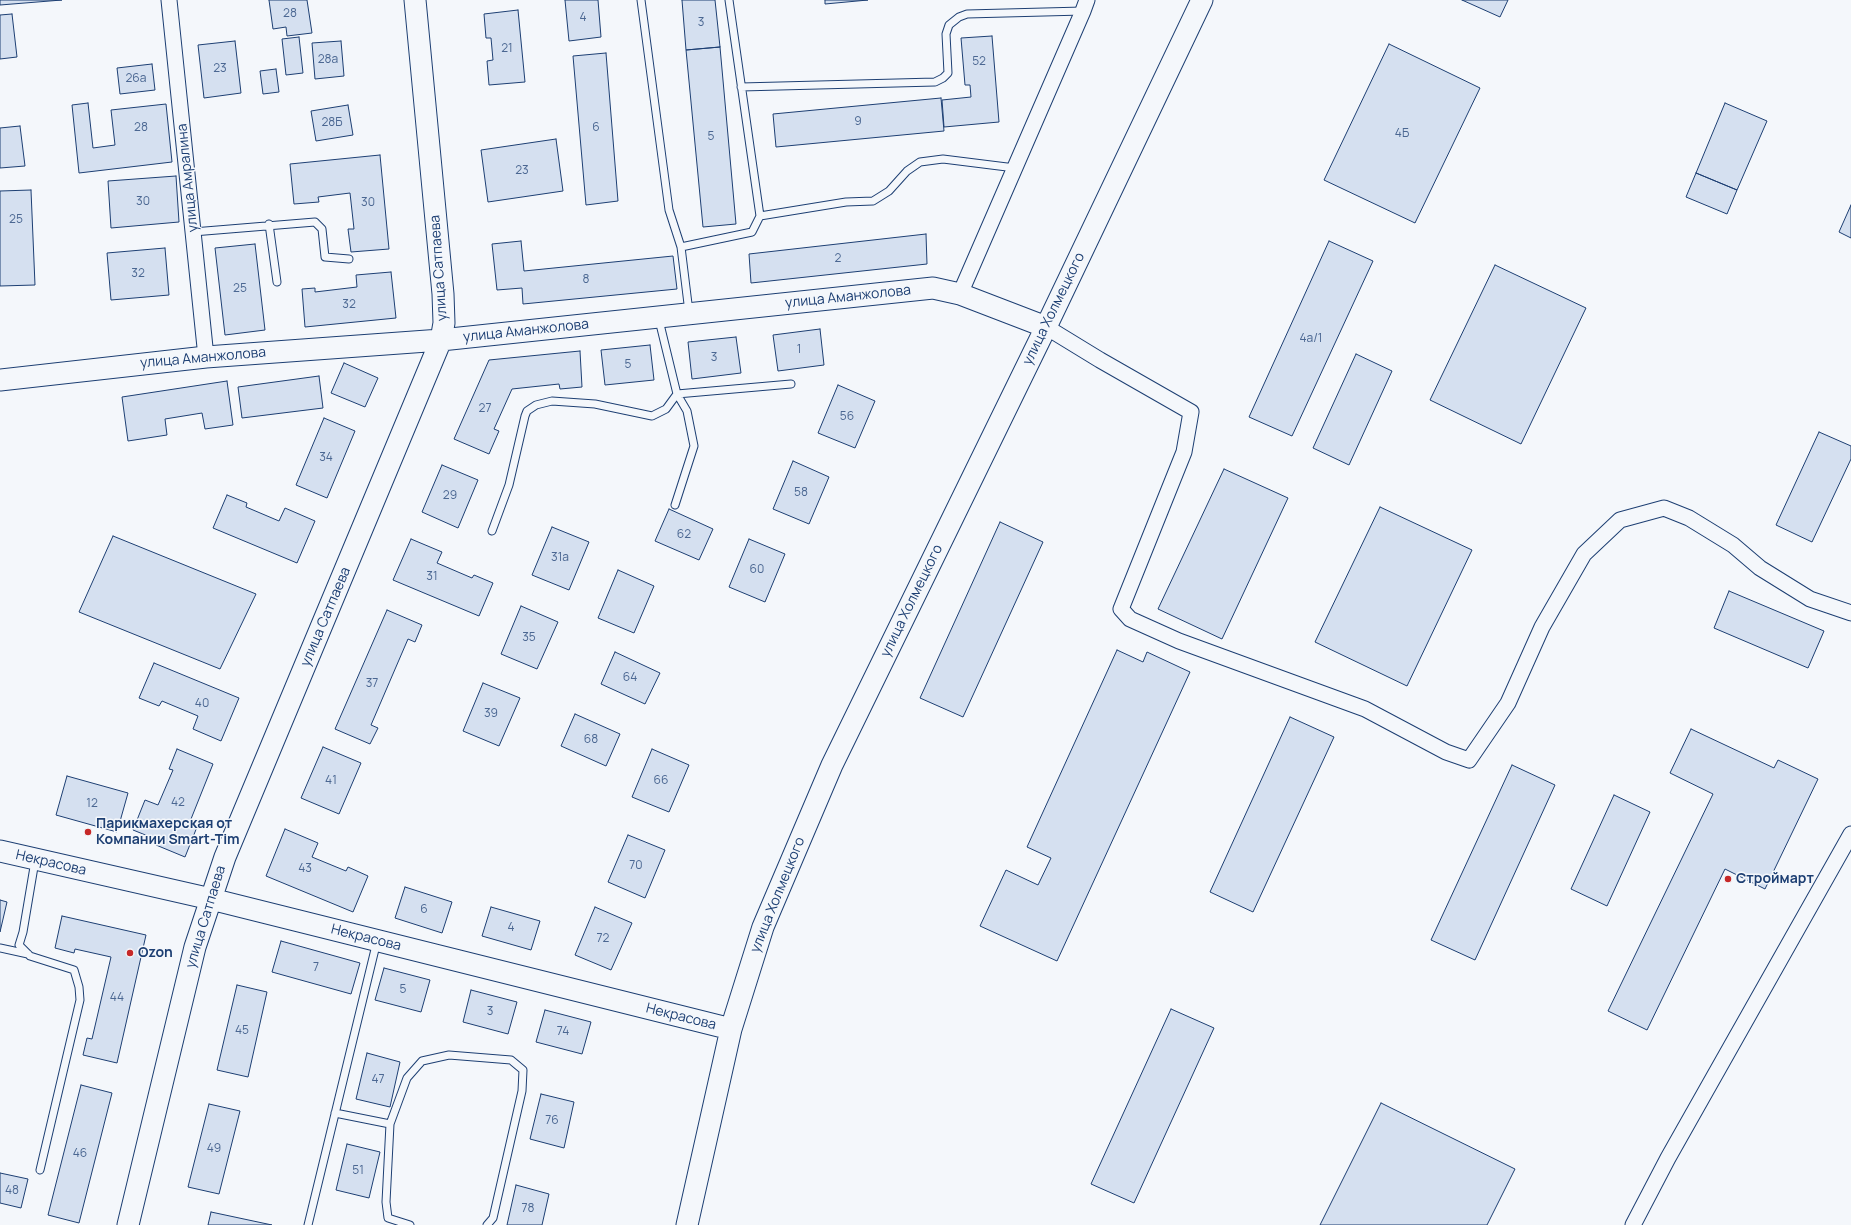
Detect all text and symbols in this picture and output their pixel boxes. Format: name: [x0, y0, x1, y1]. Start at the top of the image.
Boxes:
house number: 28: [283, 7, 297, 21]
house number: 4: [579, 11, 587, 25]
house number: 3: [698, 16, 704, 30]
house number: 21: [501, 42, 513, 56]
house number: 28а: [318, 53, 338, 67]
house number: 52: [972, 55, 986, 69]
house number: 23: [213, 62, 227, 76]
house number: 26а: [126, 72, 146, 86]
house number: 9: [854, 115, 862, 129]
house number: 28Б: [321, 116, 343, 130]
house number: 28: [134, 121, 148, 135]
house number: 6: [592, 121, 600, 135]
street label: улица Амралина: [174, 123, 202, 233]
house number: 4Б: [1395, 127, 1409, 141]
house number: 5: [708, 130, 714, 144]
house number: 23: [515, 164, 529, 178]
house number: 30: [136, 195, 150, 209]
house number: 30: [361, 196, 375, 210]
house number: 25: [9, 213, 23, 227]
street label: улица Сатпаева: [427, 214, 451, 322]
street label: улица Холмецкого: [1019, 250, 1089, 368]
house number: 2: [835, 252, 841, 266]
house number: 32: [131, 267, 145, 281]
house number: 8: [583, 273, 589, 287]
house number: 25: [233, 282, 247, 296]
street label: улица Аманжолова: [784, 282, 912, 312]
house number: 32: [342, 298, 356, 312]
street label: улица Аманжолова: [462, 316, 590, 346]
house number: 4а/1: [1299, 332, 1323, 346]
house number: 1: [797, 343, 801, 357]
street label: улица Аманжолова: [139, 344, 267, 372]
house number: 3: [711, 351, 717, 365]
house number: 5: [625, 358, 631, 372]
house number: 27: [479, 402, 491, 416]
house number: 56: [840, 410, 854, 424]
house number: 34: [319, 451, 333, 465]
house number: 58: [794, 486, 808, 500]
house number: 29: [443, 489, 457, 503]
house number: 62: [677, 528, 691, 542]
street label: улица Холмецкого: [877, 542, 947, 660]
house number: 31а: [551, 551, 569, 565]
house number: 60: [750, 563, 764, 577]
street label: улица Сатпаева: [297, 565, 355, 669]
house number: 31: [426, 570, 438, 584]
house number: 35: [522, 631, 536, 645]
house number: 64: [623, 671, 637, 685]
house number: 37: [366, 677, 378, 691]
house number: 40: [195, 697, 209, 711]
house number: 39: [484, 707, 498, 721]
house number: 68: [584, 733, 598, 747]
house number: 41: [325, 774, 337, 788]
house number: 66: [654, 774, 668, 788]
house number: 42: [171, 796, 185, 810]
house number: 12: [86, 797, 98, 811]
place label: Парикмахерская от Компании Smart-Tim: [96, 816, 240, 848]
marker: Парикмахерская от Компании Smart-Tim: [83, 827, 93, 837]
street label: улица Холмецкого: [747, 835, 809, 955]
street label: Некрасова: [14, 847, 88, 879]
house number: 70: [629, 859, 643, 873]
house number: 43: [298, 862, 312, 876]
street label: улица Сатпаева: [182, 864, 230, 970]
place label: Строймарт: [1736, 871, 1814, 887]
marker: Строймарт: [1723, 874, 1733, 884]
house number: 6: [420, 903, 428, 917]
street label: Некрасова: [329, 921, 403, 955]
house number: 4: [507, 921, 515, 935]
house number: 72: [597, 932, 609, 946]
place label: Ozon: [138, 945, 173, 961]
marker: Ozon: [125, 948, 135, 958]
house number: 7: [313, 961, 319, 975]
house number: 5: [400, 983, 406, 997]
house number: 44: [110, 991, 124, 1005]
street label: Некрасова: [644, 1000, 718, 1034]
house number: 3: [487, 1005, 493, 1019]
house number: 45: [235, 1024, 249, 1038]
house number: 74: [557, 1025, 569, 1039]
house number: 47: [371, 1073, 385, 1087]
house number: 76: [545, 1114, 559, 1128]
house number: 49: [207, 1142, 221, 1156]
house number: 46: [73, 1147, 87, 1161]
house number: 51: [352, 1164, 364, 1178]
house number: 48: [5, 1184, 19, 1198]
house number: 78: [522, 1202, 534, 1216]

